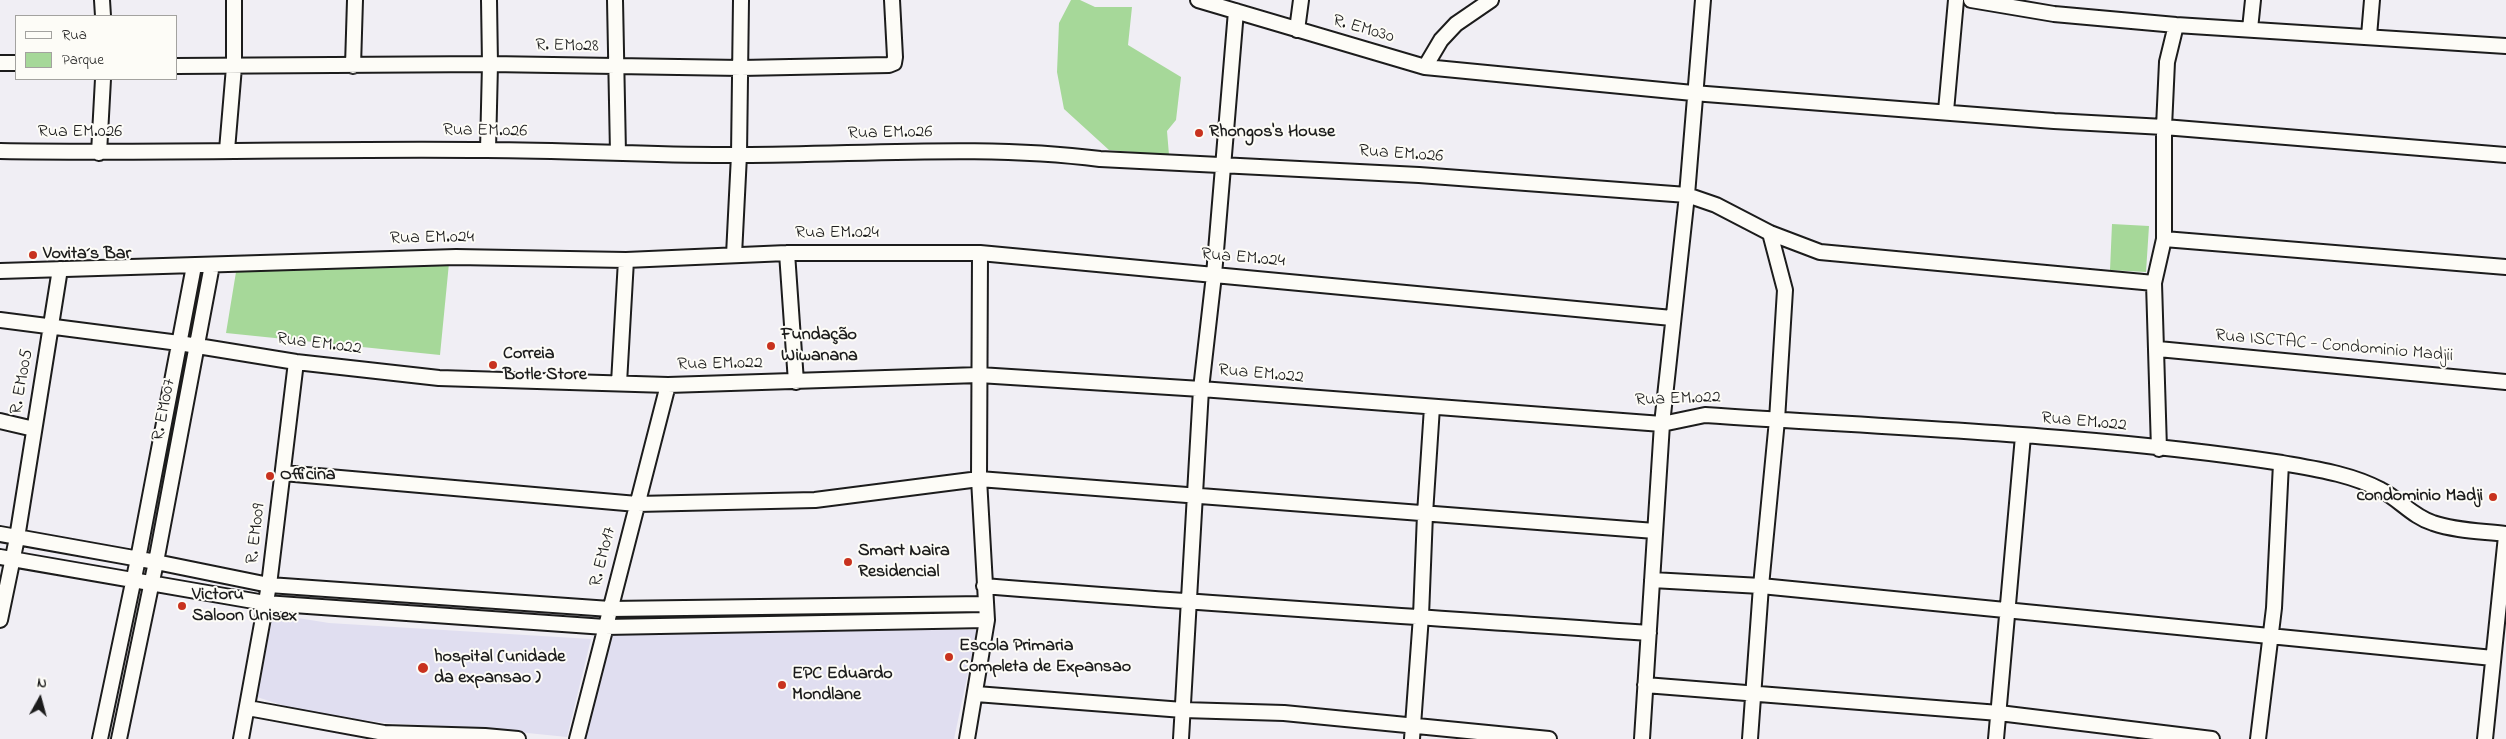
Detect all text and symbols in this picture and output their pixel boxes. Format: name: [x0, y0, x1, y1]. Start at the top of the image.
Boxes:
street label: R. EM030: [1330, 11, 1396, 49]
legend: [15, 15, 178, 80]
text: Rua: [62, 24, 87, 46]
street label: R. EM028: [535, 36, 599, 58]
text: Parque: [62, 49, 104, 71]
street label: Rua EM.026: [443, 120, 527, 144]
street label: Rua EM.026: [38, 122, 122, 144]
street label: Rua EM.026: [848, 122, 932, 146]
place label: Rhongos's House: [1209, 122, 1335, 144]
marker: Rhongos's House: [1193, 127, 1205, 139]
street label: Rua EM.026: [1358, 141, 1444, 169]
street label: Rua EM.024: [795, 223, 879, 245]
street label: Rua EM.024: [390, 227, 474, 251]
place label: Vovita´s Bar: [43, 244, 131, 266]
street label: Rua EM.024: [1200, 245, 1286, 273]
marker: Vovita´s Bar: [27, 249, 39, 261]
place label: Fundação Wiwanana: [781, 325, 858, 368]
street label: Rua ISCTAC - Condominio Madjii: [2214, 326, 2454, 368]
street label: Rua EM.022: [275, 329, 363, 361]
marker: Fundação Wiwanana: [765, 340, 777, 352]
place label: Correia Botle Store: [503, 344, 587, 386]
street label: R. EM005: [7, 348, 39, 416]
street label: Rua EM.022: [677, 353, 763, 377]
marker: Correia Botle Store: [487, 359, 499, 371]
street label: Rua EM.022: [1217, 361, 1305, 389]
street label: R. EM007: [148, 377, 182, 443]
street label: Rua EM.022: [1635, 388, 1721, 412]
street label: Rua EM.022: [2040, 409, 2128, 437]
place label: Officina: [280, 465, 335, 487]
marker: Officina: [264, 470, 276, 482]
place label: condominio Madji: [2357, 486, 2483, 508]
marker: condominio Madji: [2487, 491, 2499, 503]
street label: R. EM009: [243, 502, 271, 566]
street label: R. EM017: [586, 525, 622, 589]
place label: Smart Naira Residencial: [858, 541, 950, 584]
marker: Smart Naira Residencial: [842, 556, 854, 568]
place label: Victoru Saloon Unisex: [192, 585, 297, 628]
marker: Victoru Saloon Unisex: [176, 600, 188, 612]
place label: Escola Primaria Completa de Expansao: [959, 636, 1131, 679]
place label: hospital (unidade da expansao ): [434, 647, 565, 690]
marker: Escola Primaria Completa de Expansao: [943, 651, 955, 663]
marker: hospital (unidade da expansao ): [416, 661, 430, 675]
place label: EPC Eduardo Mondlane: [792, 664, 893, 706]
text: N: [36, 673, 48, 695]
north arrow: [15, 674, 65, 724]
marker: EPC Eduardo Mondlane: [776, 679, 788, 691]

